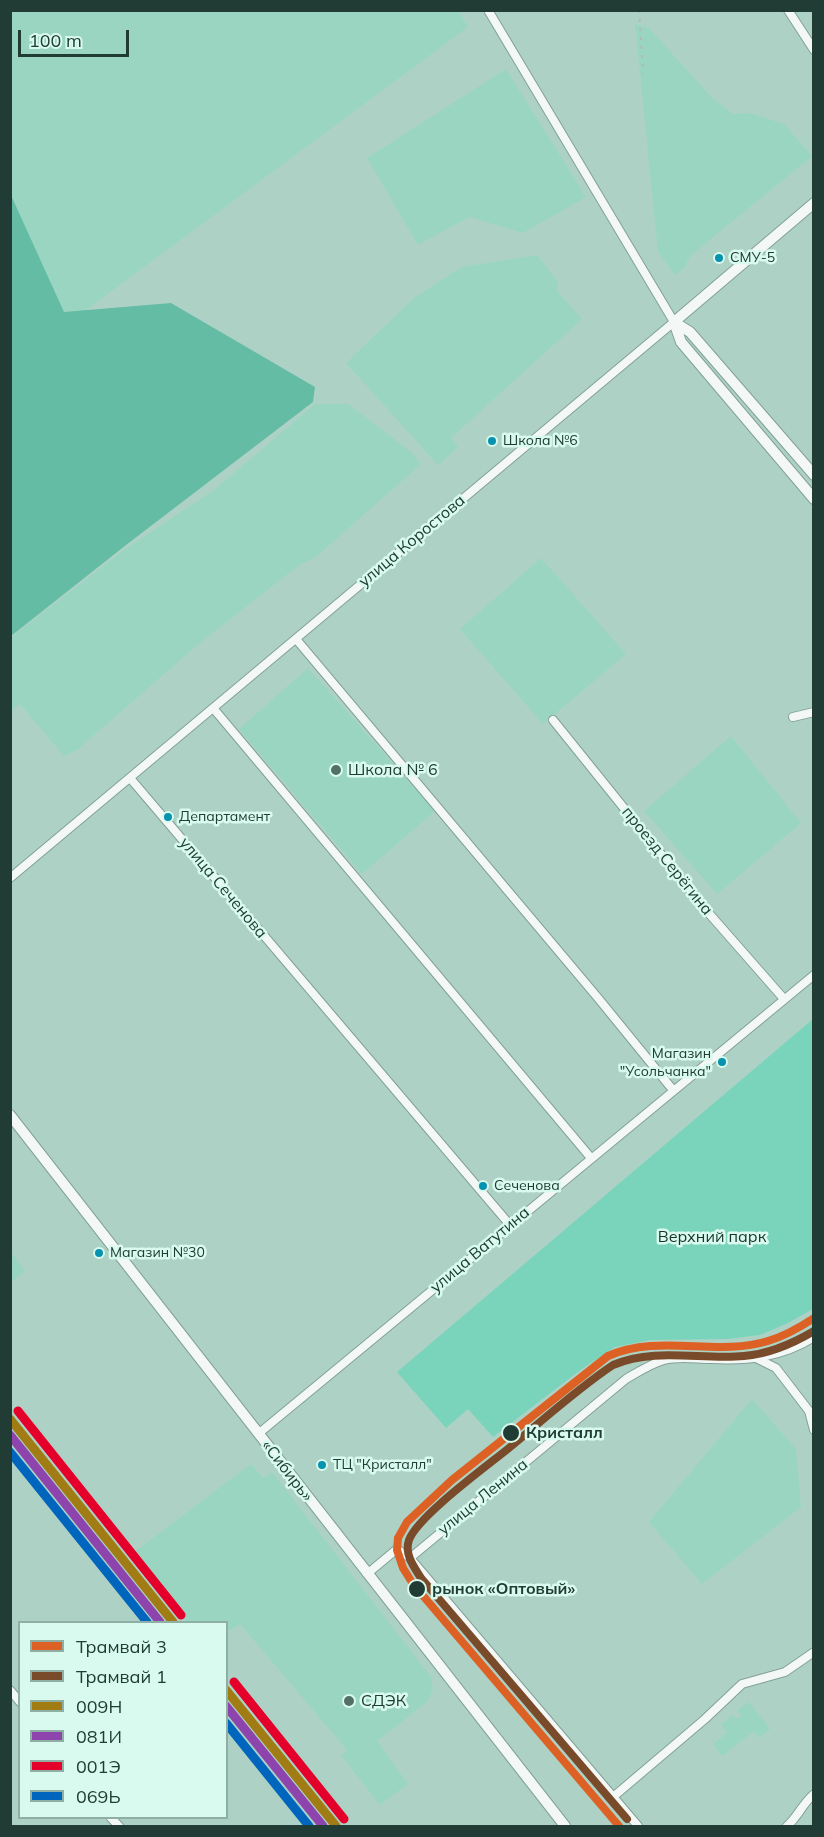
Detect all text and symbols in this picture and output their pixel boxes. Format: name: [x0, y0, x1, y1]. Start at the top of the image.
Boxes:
scale bar: [21, 18, 132, 56]
text: 100 m: [29, 29, 82, 52]
place label: СМУ-5: [730, 250, 775, 266]
marker: СМУ-5: [713, 252, 725, 264]
place label: Школа №6: [503, 433, 578, 449]
marker: Школа №6: [486, 435, 498, 447]
street label: улица Коростова: [355, 491, 469, 591]
place label: Школа № 6: [348, 760, 438, 780]
marker: Школа № 6: [329, 763, 343, 777]
street label: проезд Серёгина: [617, 803, 717, 919]
place label: Департамент: [179, 809, 270, 825]
marker: Департамент: [162, 811, 174, 823]
street label: улица Сеченова: [175, 834, 271, 942]
place label: Магазин "Усольчанка": [620, 1046, 711, 1078]
marker: Магазин "Усольчанка": [716, 1056, 728, 1068]
place label: Сеченова: [494, 1178, 560, 1194]
marker: Сеченова: [477, 1180, 489, 1192]
street label: улица Ватутина: [426, 1203, 534, 1297]
park label: Верхний парк: [658, 1227, 766, 1247]
place label: Магазин №30: [110, 1245, 205, 1261]
marker: Магазин №30: [93, 1247, 105, 1259]
marker: Кристалл: [501, 1423, 521, 1443]
place label: Кристалл: [526, 1423, 603, 1443]
street label: «Сибирь»: [257, 1437, 317, 1505]
street label: улица Ленина: [434, 1455, 532, 1539]
place label: ТЦ "Кристалл": [333, 1457, 432, 1473]
marker: ТЦ "Кристалл": [316, 1459, 328, 1471]
marker: рынок «Оптовый»: [407, 1579, 427, 1599]
place label: рынок «Оптовый»: [432, 1579, 575, 1599]
legend: [18, 1621, 228, 1819]
text: Трамвай 3: [76, 1635, 167, 1658]
text: Трамвай 1: [76, 1665, 167, 1688]
place label: СДЭК: [361, 1691, 406, 1711]
marker: СДЭК: [342, 1694, 356, 1708]
text: 009Н: [76, 1695, 122, 1718]
text: 081И: [76, 1725, 122, 1748]
text: 001Э: [76, 1755, 121, 1778]
text: 069Ь: [76, 1785, 121, 1808]

